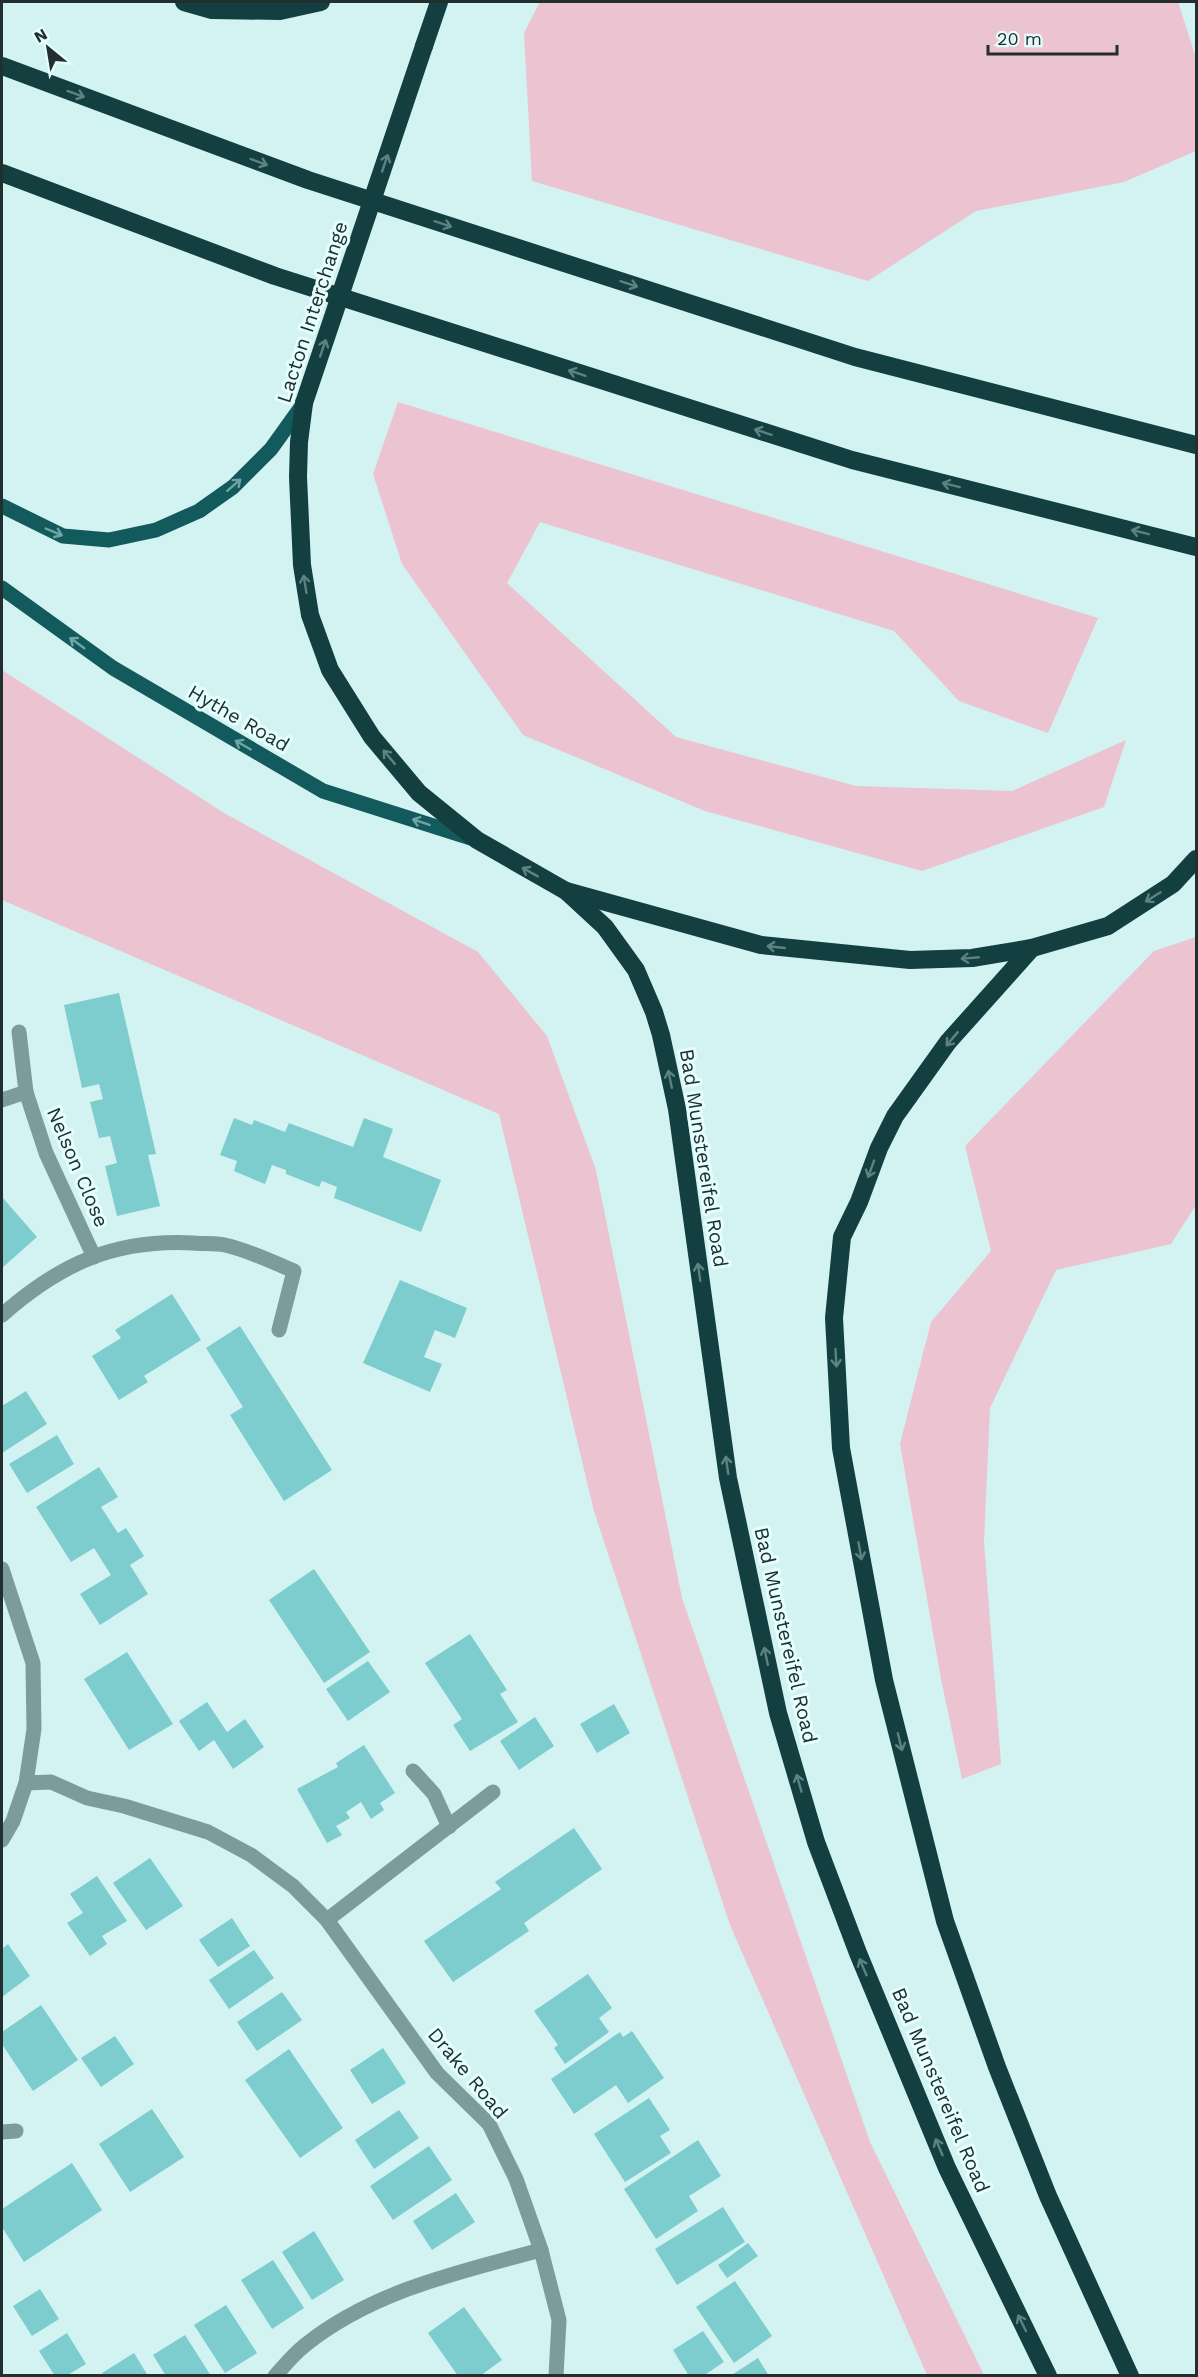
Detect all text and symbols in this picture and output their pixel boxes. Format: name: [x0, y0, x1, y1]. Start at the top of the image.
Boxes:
north arrow: [18, 18, 78, 78]
scale bar: [988, 18, 1117, 56]
text: N: [31, 24, 51, 47]
text: 20 m: [997, 28, 1042, 49]
one-way arrow: [66, 89, 85, 100]
one-way arrow: [380, 154, 391, 173]
one-way arrow: [249, 157, 267, 168]
street label: Lacton Interchange: [271, 218, 353, 406]
one-way arrow: [433, 219, 452, 230]
one-way arrow: [619, 279, 638, 290]
one-way arrow: [318, 339, 329, 357]
one-way arrow: [568, 366, 587, 377]
one-way arrow: [754, 426, 773, 437]
one-way arrow: [226, 478, 241, 492]
one-way arrow: [941, 479, 960, 491]
one-way arrow: [1131, 526, 1150, 538]
one-way arrow: [44, 527, 63, 538]
one-way arrow: [299, 575, 310, 594]
one-way arrow: [70, 636, 86, 649]
street label: Hythe Road: [184, 679, 294, 757]
one-way arrow: [235, 738, 252, 750]
one-way arrow: [382, 750, 396, 765]
one-way arrow: [412, 816, 431, 827]
one-way arrow: [522, 866, 539, 878]
one-way arrow: [1145, 892, 1162, 904]
one-way arrow: [767, 941, 786, 952]
one-way arrow: [961, 953, 981, 964]
one-way arrow: [945, 1031, 958, 1047]
street label: Bad Munstereifel Road: [675, 1047, 733, 1269]
one-way arrow: [664, 1070, 676, 1089]
street label: Nelson Close: [42, 1103, 114, 1231]
one-way arrow: [865, 1159, 876, 1178]
one-way arrow: [693, 1262, 704, 1282]
one-way arrow: [831, 1347, 842, 1367]
one-way arrow: [721, 1455, 732, 1475]
street label: Bad Munstereifel Road: [749, 1525, 823, 1745]
one-way arrow: [855, 1540, 866, 1560]
one-way arrow: [760, 1646, 771, 1666]
one-way arrow: [894, 1732, 906, 1751]
one-way arrow: [793, 1774, 804, 1793]
one-way arrow: [857, 1958, 868, 1977]
street label: Bad Munstereifel Road: [887, 1984, 995, 2196]
street label: Drake Road: [423, 2023, 513, 2123]
one-way arrow: [933, 2138, 944, 2156]
one-way arrow: [1016, 2314, 1028, 2332]

